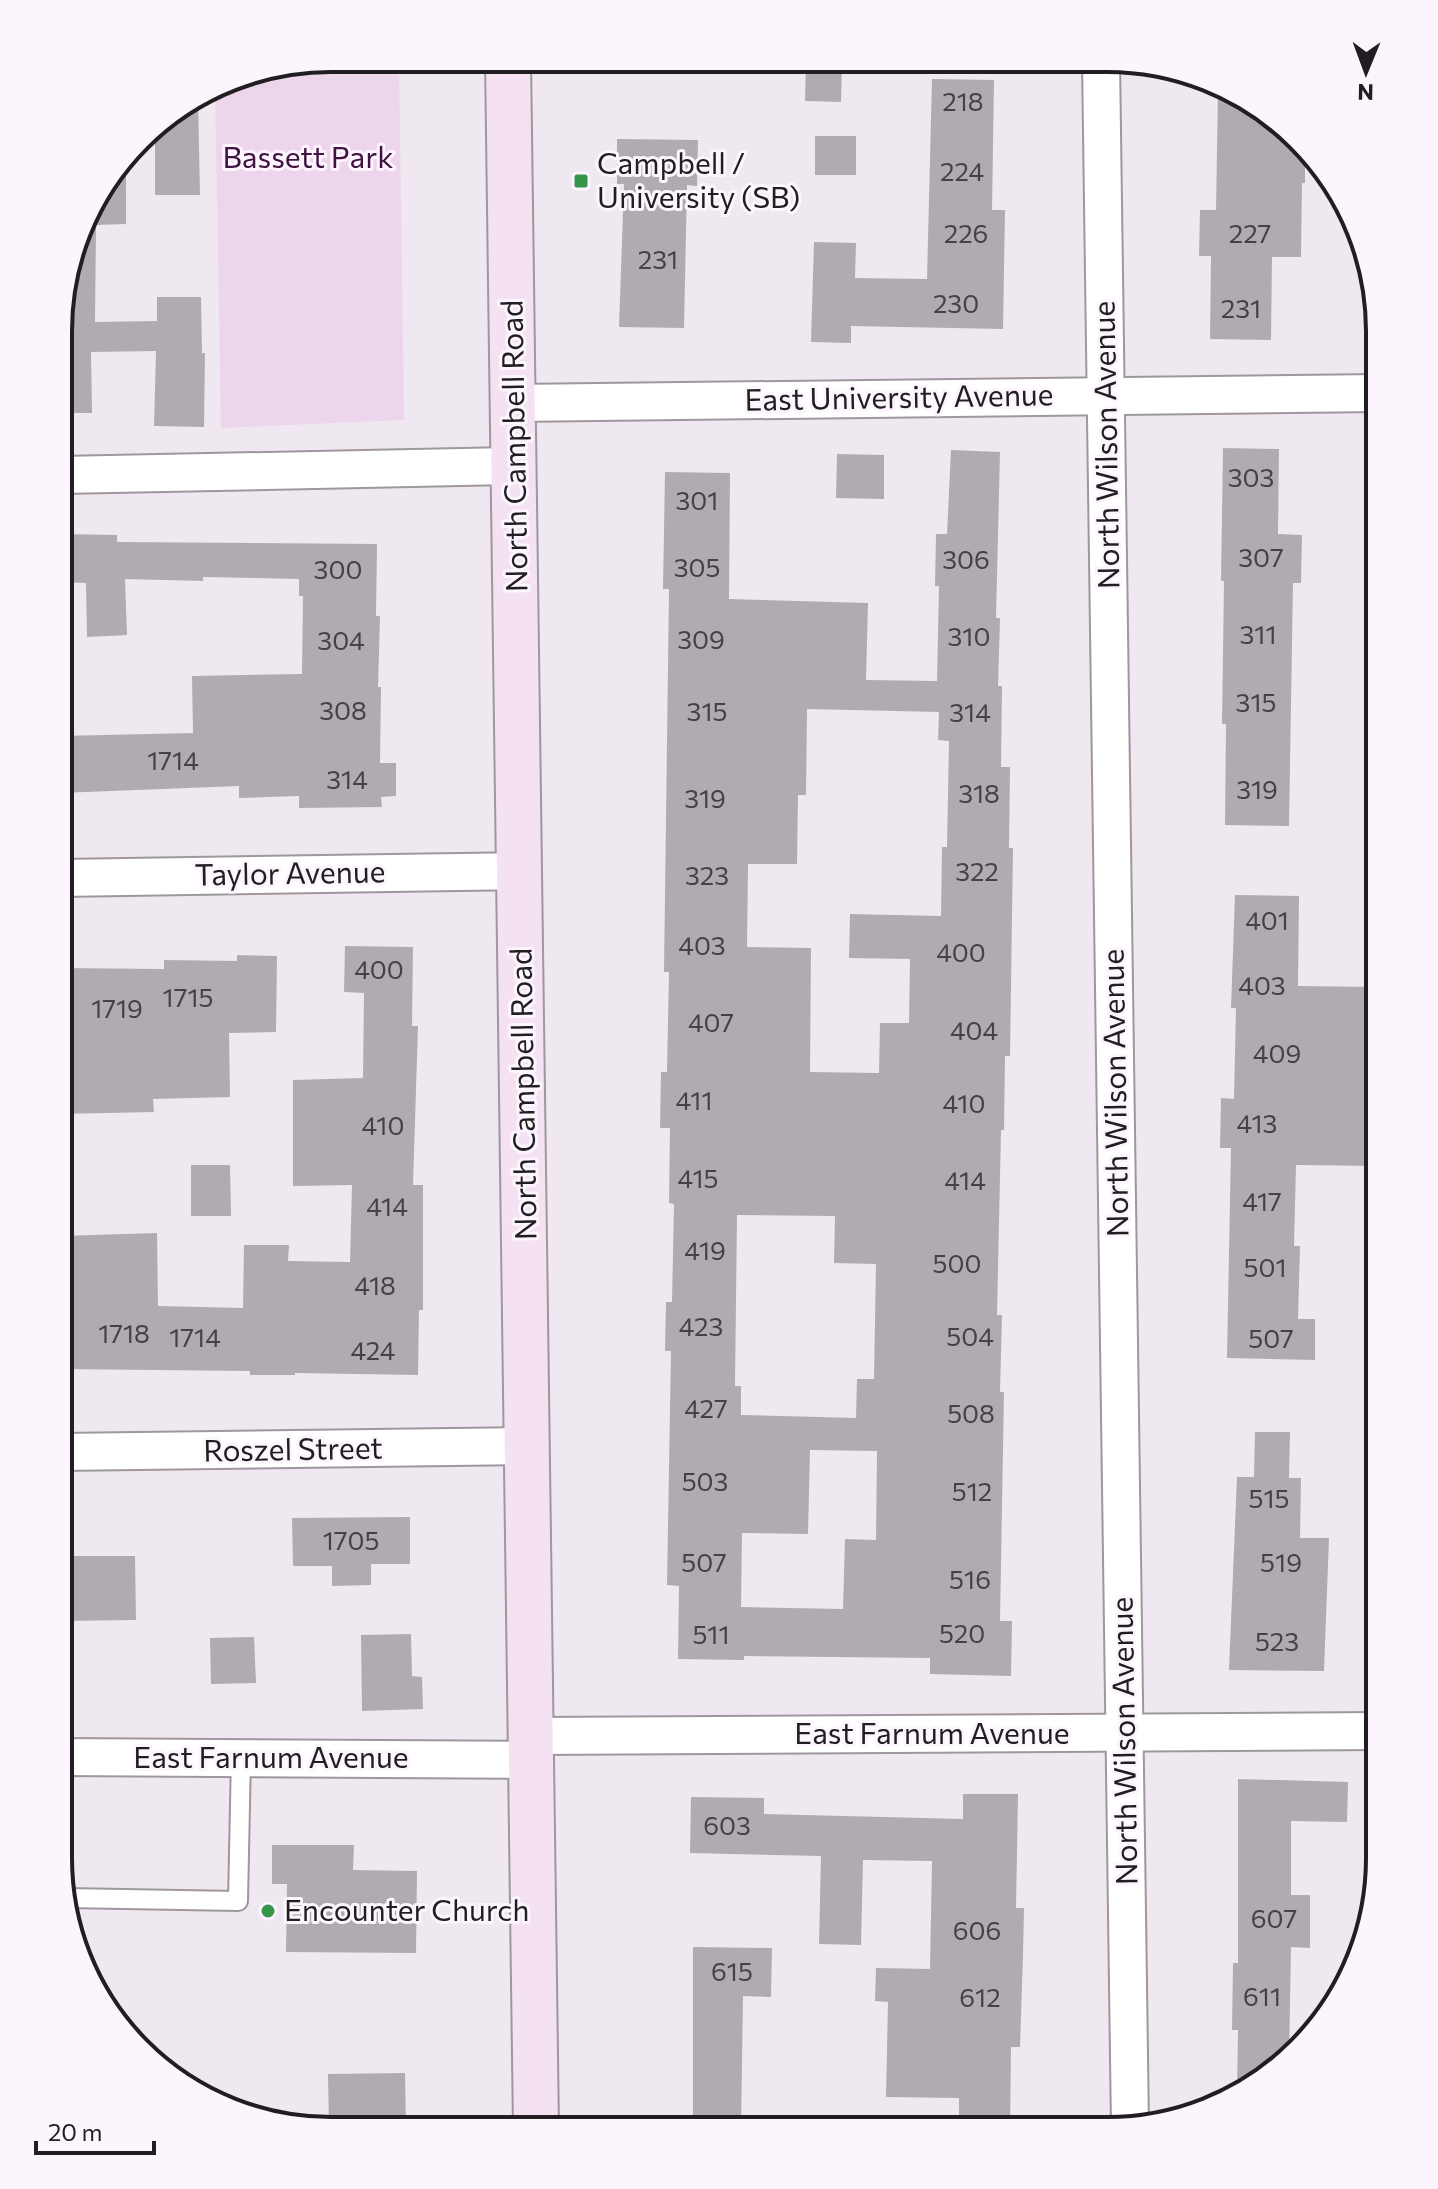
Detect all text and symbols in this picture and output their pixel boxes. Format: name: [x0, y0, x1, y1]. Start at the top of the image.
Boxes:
north arrow: [1326, 32, 1406, 112]
text: N: [1357, 79, 1374, 106]
house number: 218: [942, 85, 984, 116]
park label: Bassett Park: [222, 137, 394, 174]
place label: Campbell / University (SB): [597, 143, 800, 214]
house number: 224: [940, 155, 984, 186]
marker: Campbell / University (SB): [572, 172, 590, 190]
house number: 226: [944, 217, 988, 248]
house number: 227: [1229, 217, 1271, 248]
house number: 231: [638, 243, 678, 274]
house number: 230: [933, 287, 979, 318]
house number: 231: [1221, 292, 1261, 323]
street label: North Campbell Road: [491, 299, 534, 593]
street label: North Wilson Avenue: [1083, 301, 1126, 589]
street label: East University Avenue: [744, 374, 1054, 417]
house number: 303: [1228, 461, 1274, 492]
house number: 301: [676, 484, 718, 515]
house number: 307: [1238, 541, 1284, 572]
house number: 306: [942, 543, 990, 574]
house number: 305: [674, 551, 720, 582]
house number: 300: [314, 553, 362, 584]
house number: 311: [1239, 618, 1277, 649]
house number: 310: [948, 620, 990, 651]
house number: 309: [677, 623, 725, 654]
house number: 304: [317, 624, 365, 655]
house number: 315: [1236, 686, 1276, 717]
house number: 308: [319, 694, 367, 725]
house number: 315: [687, 695, 727, 726]
house number: 314: [949, 696, 991, 727]
house number: 1714: [147, 744, 199, 775]
house number: 314: [326, 763, 368, 794]
house number: 319: [1236, 773, 1278, 804]
house number: 318: [958, 777, 1000, 808]
house number: 319: [684, 782, 726, 813]
street label: Taylor Avenue: [194, 851, 386, 892]
house number: 322: [955, 855, 999, 886]
house number: 323: [685, 859, 729, 890]
house number: 401: [1245, 904, 1289, 935]
house number: 403: [678, 929, 726, 960]
house number: 400: [936, 936, 986, 967]
street label: North Campbell Road: [500, 947, 543, 1241]
street label: North Wilson Avenue: [1092, 949, 1135, 1237]
house number: 400: [354, 953, 404, 984]
house number: 403: [1238, 969, 1286, 1000]
house number: 1715: [163, 981, 213, 1012]
house number: 1719: [91, 992, 143, 1023]
house number: 407: [688, 1006, 734, 1037]
house number: 404: [950, 1014, 998, 1045]
house number: 409: [1253, 1037, 1301, 1068]
house number: 411: [675, 1084, 713, 1115]
house number: 410: [943, 1087, 985, 1118]
house number: 413: [1237, 1107, 1277, 1138]
house number: 410: [362, 1109, 404, 1140]
house number: 415: [678, 1162, 718, 1193]
house number: 414: [944, 1164, 986, 1195]
house number: 417: [1242, 1185, 1282, 1216]
house number: 414: [366, 1190, 408, 1221]
house number: 419: [684, 1234, 726, 1265]
house number: 500: [933, 1247, 981, 1278]
house number: 501: [1243, 1251, 1287, 1282]
house number: 418: [354, 1269, 396, 1300]
house number: 423: [679, 1310, 723, 1341]
house number: 1718: [98, 1317, 150, 1348]
house number: 504: [946, 1320, 994, 1351]
house number: 1714: [169, 1321, 221, 1352]
house number: 507: [1248, 1322, 1294, 1353]
house number: 424: [351, 1334, 395, 1365]
house number: 427: [684, 1392, 728, 1423]
house number: 508: [947, 1397, 995, 1428]
street label: Roszel Street: [203, 1427, 383, 1468]
house number: 503: [682, 1465, 728, 1496]
house number: 512: [952, 1475, 992, 1506]
house number: 515: [1249, 1482, 1290, 1513]
house number: 1705: [323, 1524, 379, 1555]
house number: 507: [681, 1546, 727, 1577]
house number: 519: [1260, 1546, 1302, 1577]
house number: 516: [949, 1563, 991, 1594]
street label: North Wilson Avenue: [1101, 1597, 1144, 1885]
house number: 520: [939, 1617, 985, 1648]
house number: 511: [692, 1618, 730, 1649]
house number: 523: [1255, 1625, 1299, 1656]
street label: East Farnum Avenue: [794, 1713, 1070, 1750]
street label: East Farnum Avenue: [133, 1737, 409, 1774]
house number: 603: [703, 1809, 751, 1840]
place label: Encounter Church: [284, 1890, 529, 1927]
marker: Encounter Church: [259, 1902, 277, 1920]
house number: 607: [1251, 1902, 1297, 1933]
house number: 606: [953, 1914, 1001, 1945]
house number: 615: [711, 1955, 753, 1986]
house number: 611: [1243, 1980, 1281, 2011]
house number: 612: [959, 1981, 1001, 2012]
scale bar: [36, 2105, 154, 2155]
text: 20 m: [48, 2117, 102, 2146]

